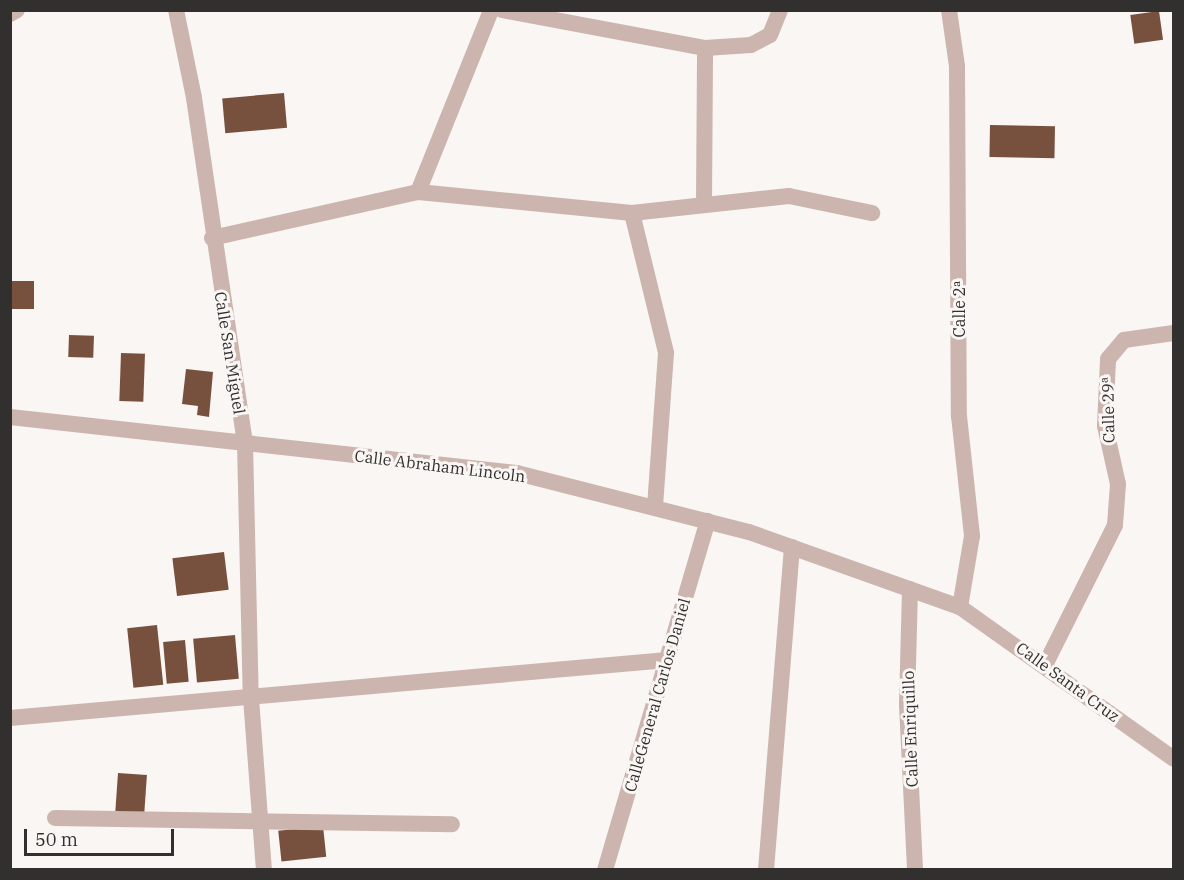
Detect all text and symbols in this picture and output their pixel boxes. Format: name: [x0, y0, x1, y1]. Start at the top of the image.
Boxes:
street label: Calle 2ª: [949, 281, 969, 337]
street label: Calle San Miguel: [211, 290, 249, 416]
street label: Calle 29ª: [1098, 377, 1118, 443]
street label: Calle Abraham Lincoln: [354, 446, 526, 486]
street label: CalleGeneral Carlos Daniel: [620, 596, 694, 794]
street label: Calle Santa Cruz: [1013, 638, 1123, 726]
street label: Calle Enriquillo: [898, 670, 922, 788]
scale bar: [27, 817, 177, 855]
text: 50 m: [35, 828, 78, 851]

